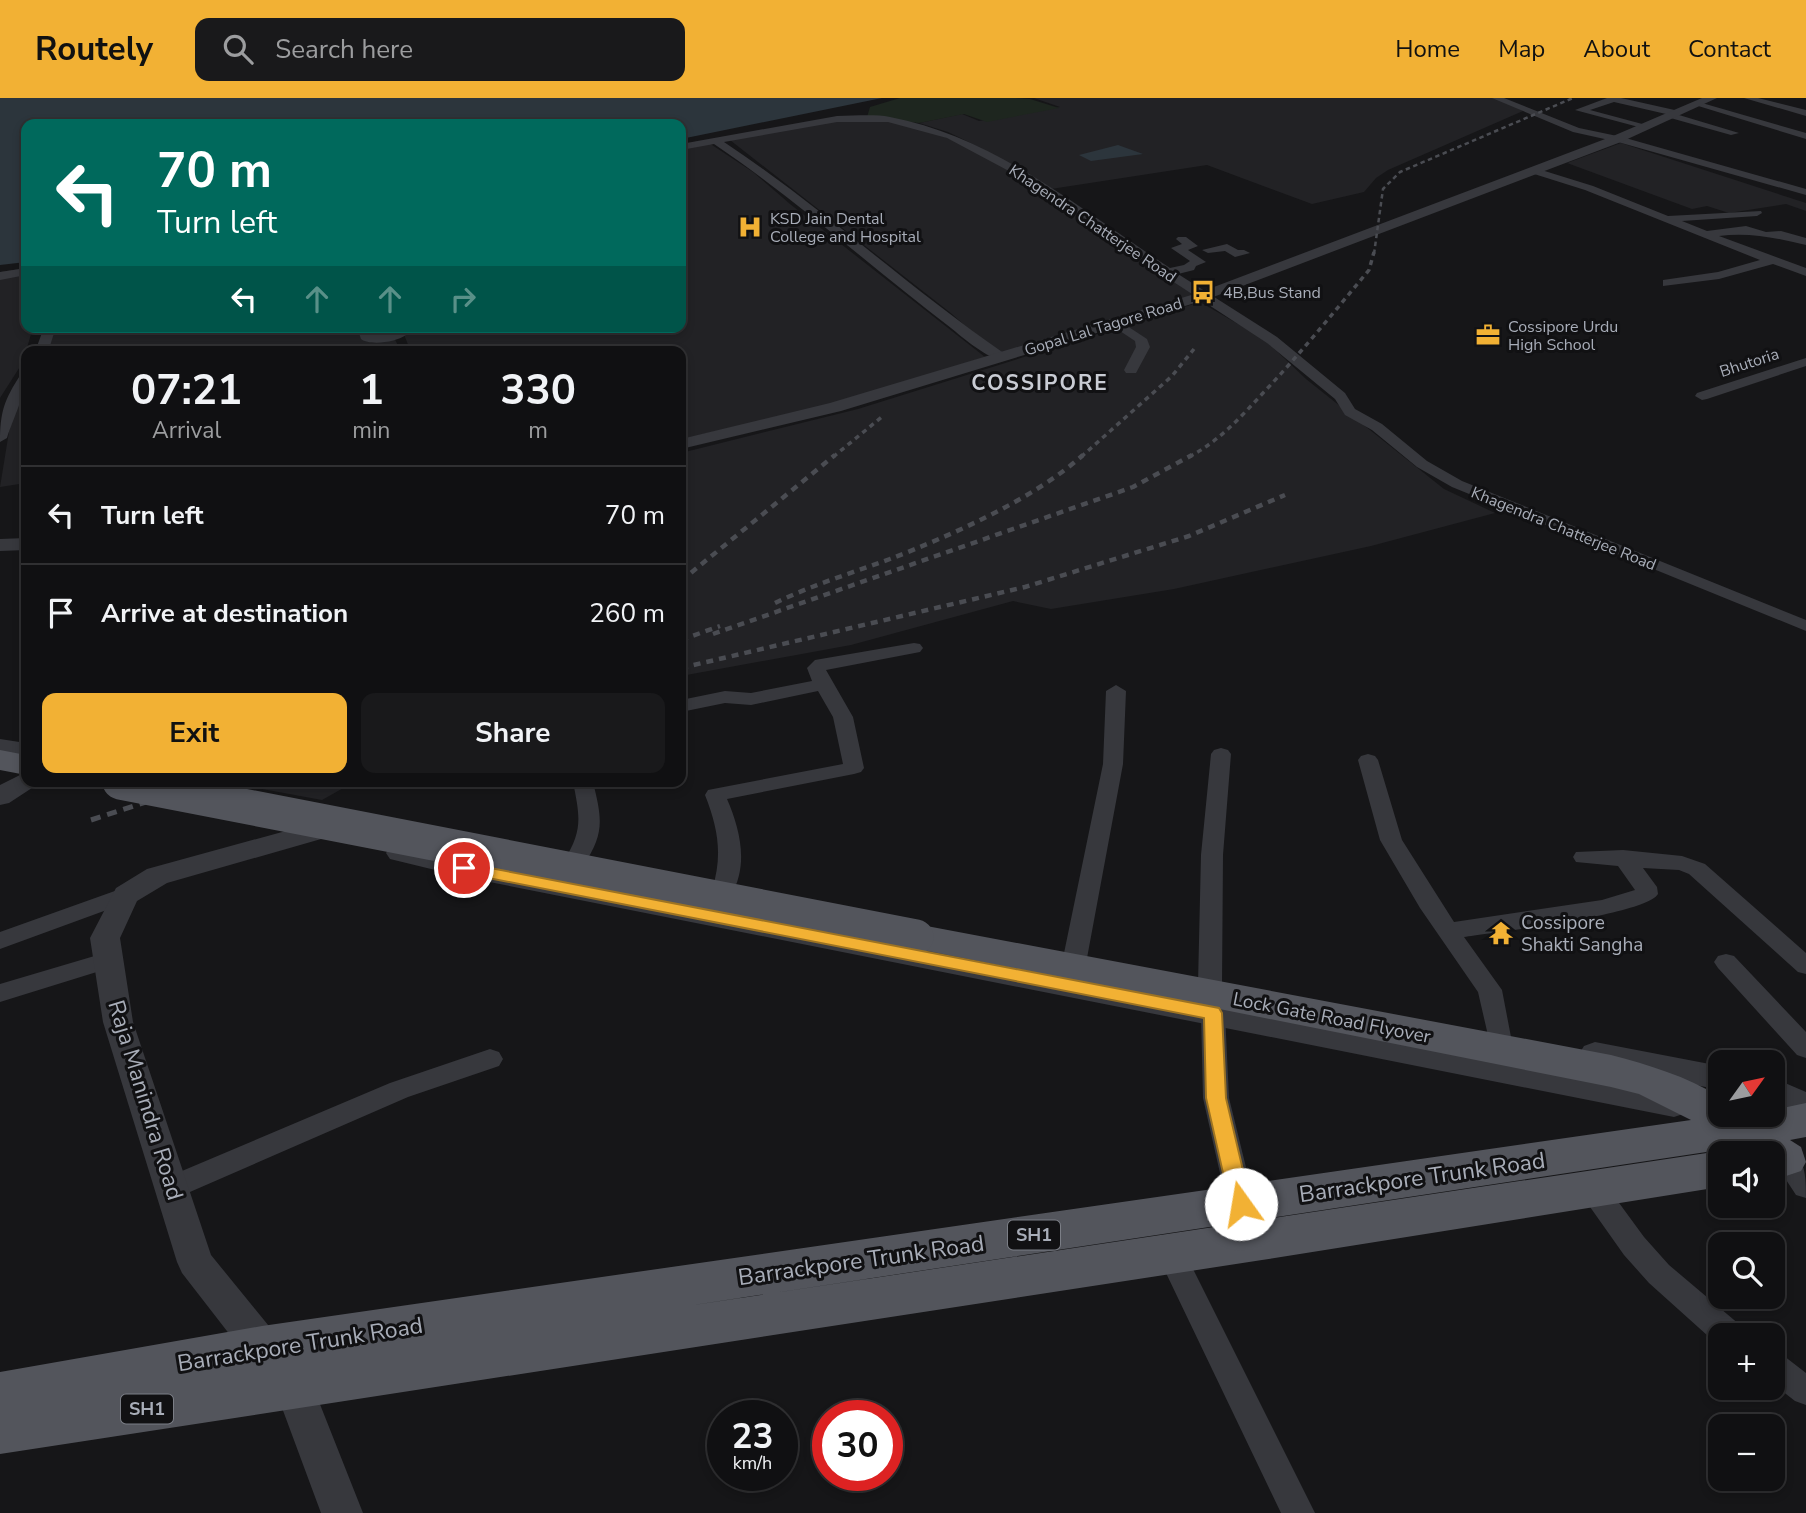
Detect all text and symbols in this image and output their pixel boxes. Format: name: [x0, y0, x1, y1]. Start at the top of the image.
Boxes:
search box: [195, 18, 685, 81]
text: Routely: [35, 27, 153, 72]
icon: search: [219, 30, 257, 68]
text: Search here: [275, 32, 413, 67]
text: Home: [1395, 33, 1460, 65]
text: Map: [1498, 33, 1545, 65]
text: About: [1583, 33, 1650, 65]
text: Contact: [1688, 33, 1771, 65]
text: 70 m: [157, 137, 272, 204]
icon: left: [42, 147, 133, 238]
street label: Khagendra Chatterjee Road: [1004, 159, 1181, 288]
text: Turn left: [157, 201, 277, 244]
place label: KSD Jain Dental College and Hospital: [770, 208, 921, 248]
hospital icon: KSD Jain Dental College and Hospital: [736, 213, 764, 241]
bus stop icon: 4B,Bus Stand: [1189, 278, 1217, 306]
icon: left: [225, 280, 263, 318]
icon: ahead: [298, 280, 336, 318]
icon: ahead: [371, 280, 409, 318]
icon: right: [444, 280, 482, 318]
place label: 4B,Bus Stand: [1223, 282, 1321, 304]
street label: Gopal Lal Tagore Road: [1022, 292, 1185, 361]
place label: Cossipore Urdu High School: [1508, 316, 1618, 356]
office icon: Cossipore Urdu High School: [1474, 321, 1502, 349]
street label: Bhutoria: [1717, 343, 1782, 383]
text: 07:21: [131, 362, 242, 419]
text: 1: [359, 362, 384, 419]
text: 330: [500, 362, 576, 419]
district label: COSSIPORE: [971, 369, 1109, 397]
text: Arrival: [152, 415, 221, 446]
text: min: [352, 415, 390, 446]
text: m: [528, 415, 548, 446]
street label: Khagendra Chatterjee Road: [1468, 482, 1659, 576]
icon: left: [42, 496, 80, 534]
text: Turn left: [101, 498, 204, 533]
text: 70 m: [605, 498, 665, 533]
icon: arrive: [42, 594, 80, 632]
text: Arrive at destination: [101, 596, 348, 631]
text: 260 m: [589, 596, 665, 631]
button: Exit: [42, 693, 347, 773]
button: Share: [361, 693, 665, 773]
pin: [434, 838, 494, 898]
icon: arrive: [445, 849, 483, 887]
place label: Cossipore Shakti Sangha: [1521, 910, 1643, 958]
temple icon: Cossipore Shakti Sangha: [1487, 919, 1515, 947]
street label: Lock Gate Road Flyover: [1231, 986, 1433, 1050]
street label: Raja Manindra Road: [100, 996, 191, 1204]
north arrow: [1708, 1050, 1785, 1127]
map controls: [1708, 1050, 1785, 1491]
button: sound: [1708, 1141, 1785, 1218]
street label: Barrackpore Trunk Road: [1297, 1145, 1547, 1210]
position arrow: [1204, 1167, 1278, 1241]
road number: SH1: [1008, 1220, 1060, 1250]
street label: Barrackpore Trunk Road: [736, 1228, 986, 1293]
button: search: [1708, 1232, 1785, 1309]
street label: Barrackpore Trunk Road: [175, 1310, 425, 1379]
button: +: [1708, 1323, 1785, 1400]
road number: SH1: [121, 1394, 173, 1424]
speed limit sign: 30: [812, 1400, 903, 1491]
text: 23: [731, 1413, 774, 1460]
button: −: [1708, 1414, 1785, 1491]
text: km/h: [733, 1451, 772, 1475]

